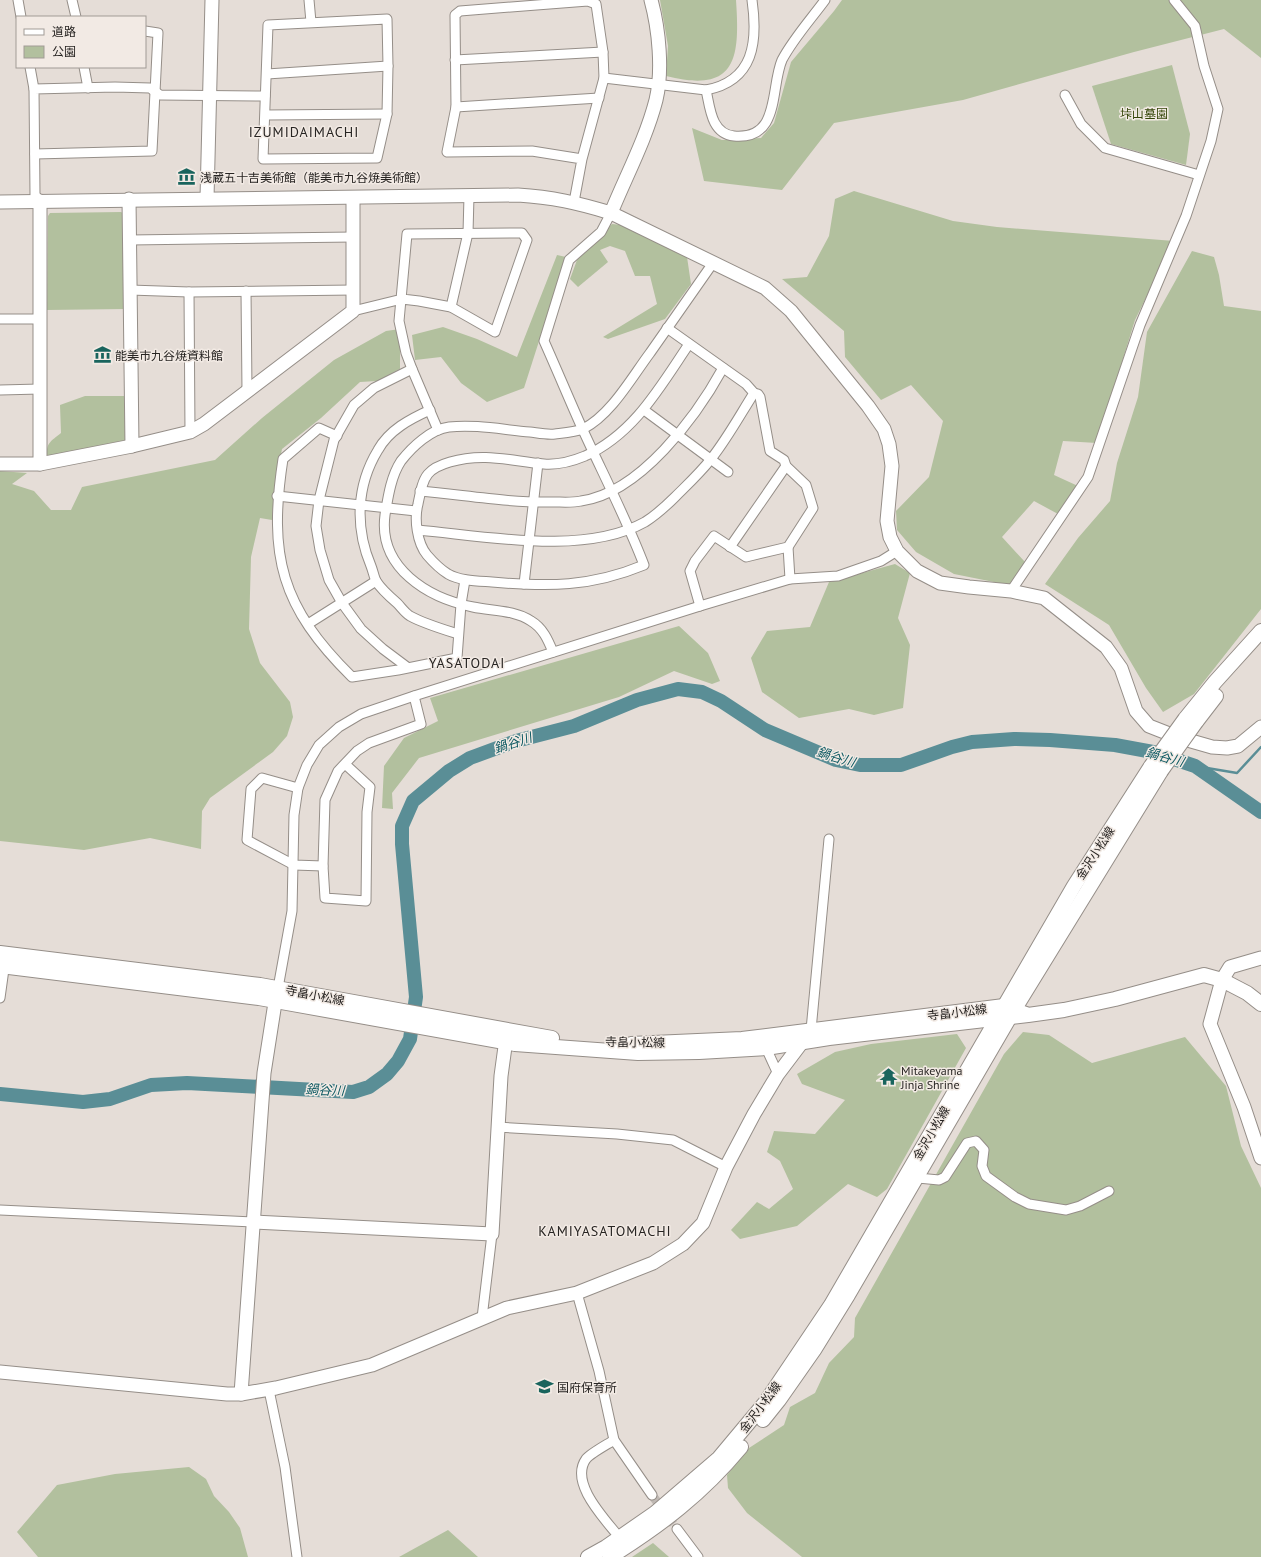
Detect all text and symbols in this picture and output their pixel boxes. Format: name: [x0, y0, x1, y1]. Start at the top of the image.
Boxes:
legend: [16, 16, 146, 68]
text: 道路: [52, 24, 76, 39]
text: 公園: [52, 44, 76, 59]
park label: 垰山墓園: [1120, 106, 1168, 121]
district label: IZUMIDAIMACHI: [249, 123, 359, 141]
museum icon: 浅蔵五十吉美術館（能美市九谷焼美術館）: [177, 167, 197, 187]
place label: 浅蔵五十吉美術館（能美市九谷焼美術館）: [200, 170, 428, 185]
museum icon: 能美市九谷焼資料館: [92, 345, 112, 365]
place label: 能美市九谷焼資料館: [115, 348, 223, 363]
district label: YASATODAI: [429, 654, 505, 672]
water label: 鍋谷川: [492, 728, 536, 757]
water label: 鍋谷川: [815, 743, 859, 771]
water label: 鍋谷川: [1144, 743, 1188, 771]
street label: 金沢小松線: [1072, 824, 1118, 882]
street label: 寺畠小松線: [284, 982, 346, 1008]
street label: 寺畠小松線: [926, 1001, 988, 1023]
street label: 寺畠小松線: [605, 1034, 665, 1050]
place label: Mitakeyama Jinja Shrine: [900, 1063, 962, 1092]
temple icon: Mitakeyama Jinja Shrine: [878, 1067, 898, 1087]
water label: 鍋谷川: [305, 1080, 347, 1100]
street label: 金沢小松線: [910, 1103, 952, 1163]
district label: KAMIYASATOMACHI: [538, 1222, 672, 1240]
school or university icon: 国府保育所: [534, 1377, 554, 1397]
street label: 金沢小松線: [736, 1379, 784, 1435]
place label: 国府保育所: [557, 1380, 617, 1395]

